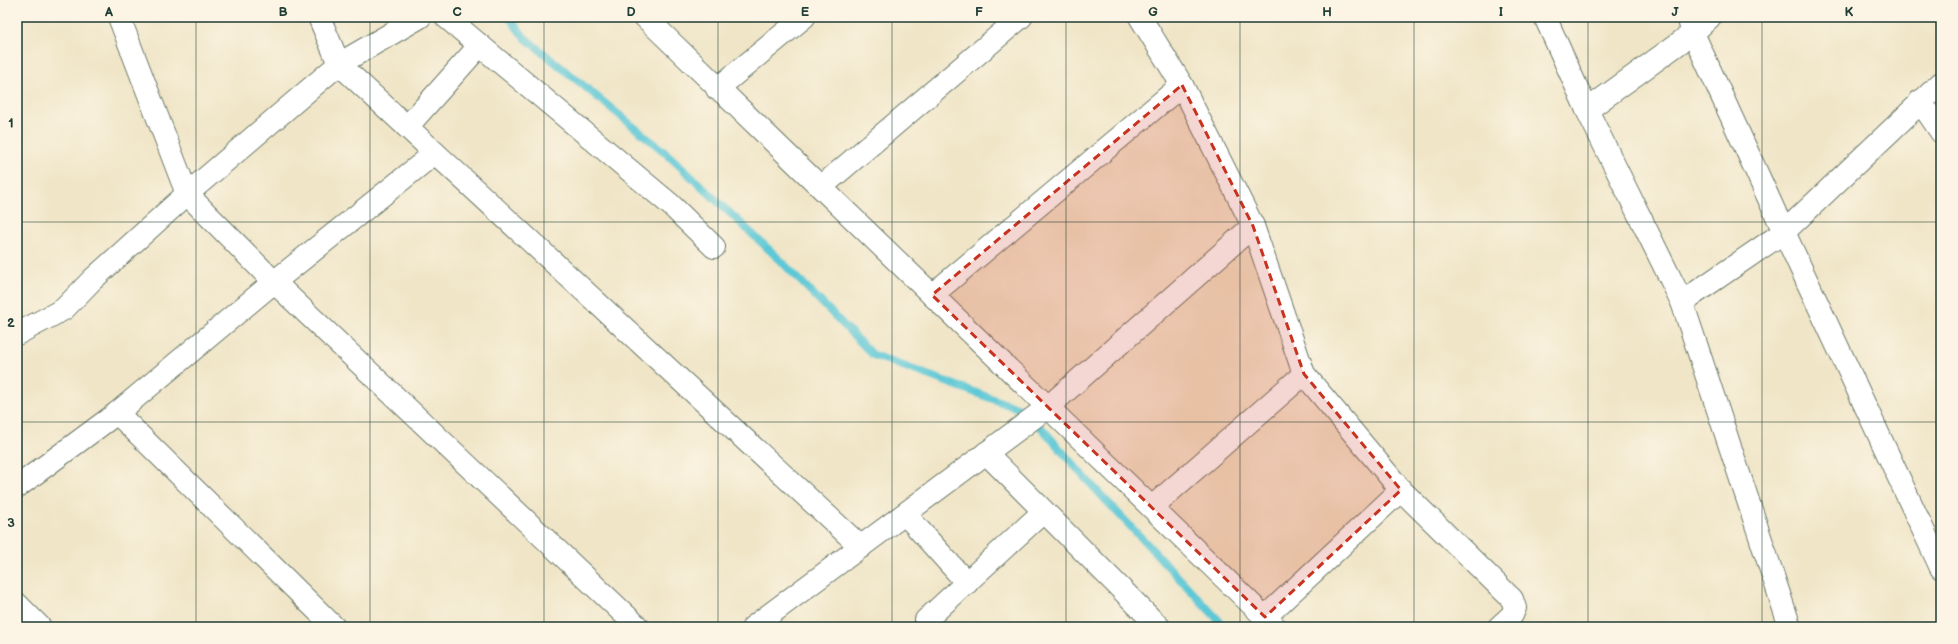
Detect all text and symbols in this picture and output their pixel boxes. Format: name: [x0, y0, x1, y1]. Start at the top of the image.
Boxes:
text: A: [104, 4, 113, 20]
text: B: [278, 4, 288, 20]
text: C: [452, 4, 462, 20]
text: D: [626, 4, 636, 20]
text: E: [801, 4, 810, 20]
text: F: [975, 4, 983, 20]
text: G: [1148, 4, 1158, 20]
text: H: [1322, 4, 1332, 20]
text: I: [1499, 4, 1503, 20]
text: J: [1671, 4, 1679, 20]
text: K: [1845, 4, 1854, 20]
text: 1: [8, 115, 14, 131]
text: 2: [7, 315, 15, 331]
text: 3: [7, 515, 15, 531]

